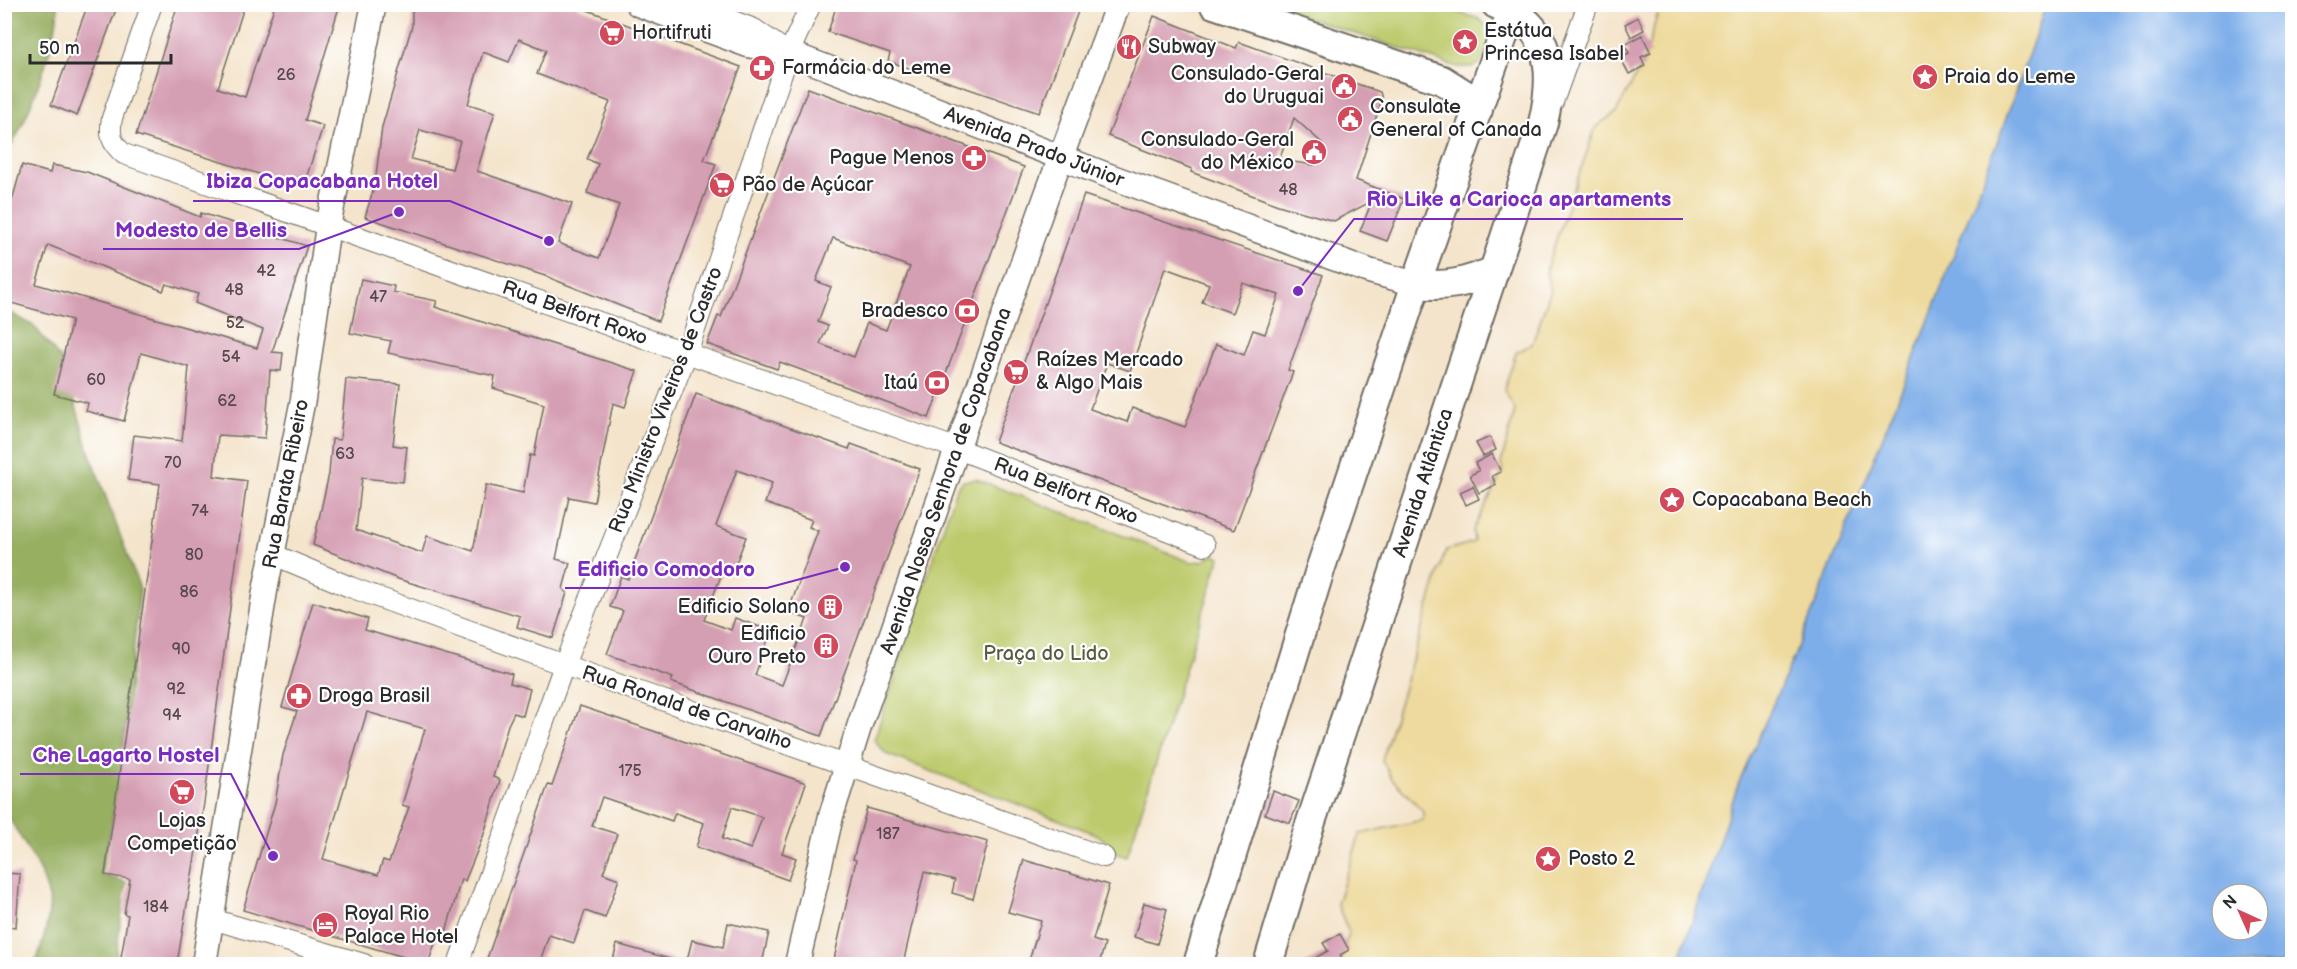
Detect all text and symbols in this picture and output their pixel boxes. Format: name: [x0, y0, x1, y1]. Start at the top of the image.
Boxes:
supermarket icon: Hortifruti: [597, 18, 627, 48]
place label: Estátua Princesa Isabel: [1484, 19, 1624, 66]
place label: Hortifruti: [632, 21, 712, 45]
scale bar: [30, 27, 171, 65]
place icon: Estátua Princesa Isabel: [1450, 27, 1480, 57]
restaurant icon: Subway: [1114, 32, 1144, 62]
place label: Subway: [1148, 35, 1216, 59]
text: 50 m: [39, 38, 80, 59]
pharmacy icon: Farmácia do Leme: [747, 53, 777, 83]
place label: Farmácia do Leme: [782, 56, 951, 80]
place label: Consulado-Geral do Uruguai: [1171, 62, 1324, 109]
place icon: Praia do Leme: [1910, 62, 1940, 92]
place label: Praia do Leme: [1944, 65, 2076, 89]
house number: 26: [276, 66, 296, 85]
public building icon: Consulado-Geral do Uruguai: [1329, 71, 1359, 101]
place label: Consulate General of Canada: [1370, 95, 1542, 142]
street label: Avenida Prado Júnior: [941, 102, 1128, 193]
public building icon: Consulate General of Canada: [1335, 104, 1365, 134]
place label: Consulado-Geral do México: [1141, 128, 1294, 175]
public building icon: Consulado-Geral do México: [1299, 137, 1329, 167]
pharmacy icon: Pague Menos: [959, 143, 989, 173]
place label: Pague Menos: [829, 146, 954, 170]
callout: Ibiza Copacabana Hotel: [193, 162, 450, 201]
text: Ibiza Copacabana Hotel: [206, 169, 438, 194]
supermarket icon: Pão de Açúcar: [707, 170, 737, 200]
place label: Pão de Açúcar: [742, 173, 874, 197]
callout: Rio Like a Carioca apartaments: [1354, 180, 1683, 219]
house number: 48: [1278, 181, 1298, 200]
text: Rio Like a Carioca apartaments: [1367, 187, 1671, 212]
callout: Modesto de Bellis: [103, 210, 299, 249]
text: Modesto de Bellis: [115, 218, 287, 243]
house number: 42: [256, 262, 276, 281]
street label: Rua Ministro Viveiros de Castro: [604, 263, 728, 537]
street label: Rua Belfort Roxo: [499, 276, 651, 350]
house number: 48: [224, 281, 244, 300]
house number: 47: [369, 288, 387, 307]
bank icon: Bradesco: [952, 296, 982, 326]
place label: Bradesco: [861, 299, 948, 323]
street label: Avenida Nossa Senhora de Copacabana: [875, 304, 1017, 658]
house number: 52: [226, 314, 245, 333]
house number: 54: [222, 348, 241, 367]
place label: Raízes Mercado & Algo Mais: [1036, 348, 1183, 395]
supermarket icon: Raízes Mercado & Algo Mais: [1001, 357, 1031, 387]
bank icon: Itaú: [922, 368, 952, 398]
house number: 60: [86, 371, 106, 390]
place label: Itaú: [884, 371, 918, 395]
house number: 62: [217, 392, 237, 411]
street label: Rua Barata Ribeiro: [258, 397, 314, 571]
street label: Avenida Atlântica: [1388, 406, 1458, 560]
house number: 63: [335, 445, 355, 464]
street label: Rua Belfort Roxo: [990, 452, 1142, 530]
house number: 70: [164, 454, 182, 473]
place icon: Copacabana Beach: [1657, 485, 1687, 515]
place label: Copacabana Beach: [1692, 488, 1872, 512]
house number: 74: [191, 502, 209, 521]
house number: 80: [185, 546, 203, 565]
callout: Edificio Comodoro: [565, 549, 767, 588]
text: Edificio Comodoro: [577, 557, 755, 582]
house number: 86: [179, 583, 199, 602]
building icon: Edificio Solano: [815, 592, 845, 622]
place label: Edificio Solano: [678, 595, 810, 619]
place label: Edificio Ouro Preto: [708, 622, 806, 669]
building icon: Edificio Ouro Preto: [811, 631, 841, 661]
house number: 90: [172, 640, 190, 659]
park label: Praça do Lido: [983, 642, 1109, 666]
street label: Rua Ronald de Carvalho: [579, 661, 795, 755]
house number: 92: [167, 680, 186, 699]
pharmacy icon: Droga Brasil: [284, 681, 314, 711]
place label: Droga Brasil: [318, 684, 430, 708]
house number: 94: [162, 706, 182, 725]
callout: Che Lagarto Hostel: [20, 735, 231, 774]
text: Che Lagarto Hostel: [33, 743, 219, 768]
house number: 175: [618, 762, 642, 781]
supermarket icon: Lojas Competição: [167, 777, 197, 807]
place label: Lojas Competição: [127, 809, 237, 856]
house number: 187: [876, 825, 900, 844]
place icon: Posto 2: [1533, 844, 1563, 874]
place label: Posto 2: [1568, 847, 1635, 871]
north arrow: [2210, 882, 2270, 942]
text: N: [2219, 891, 2241, 913]
house number: 184: [143, 898, 169, 917]
place label: Royal Rio Palace Hotel: [344, 902, 458, 949]
hotel icon: Royal Rio Palace Hotel: [310, 910, 340, 940]

